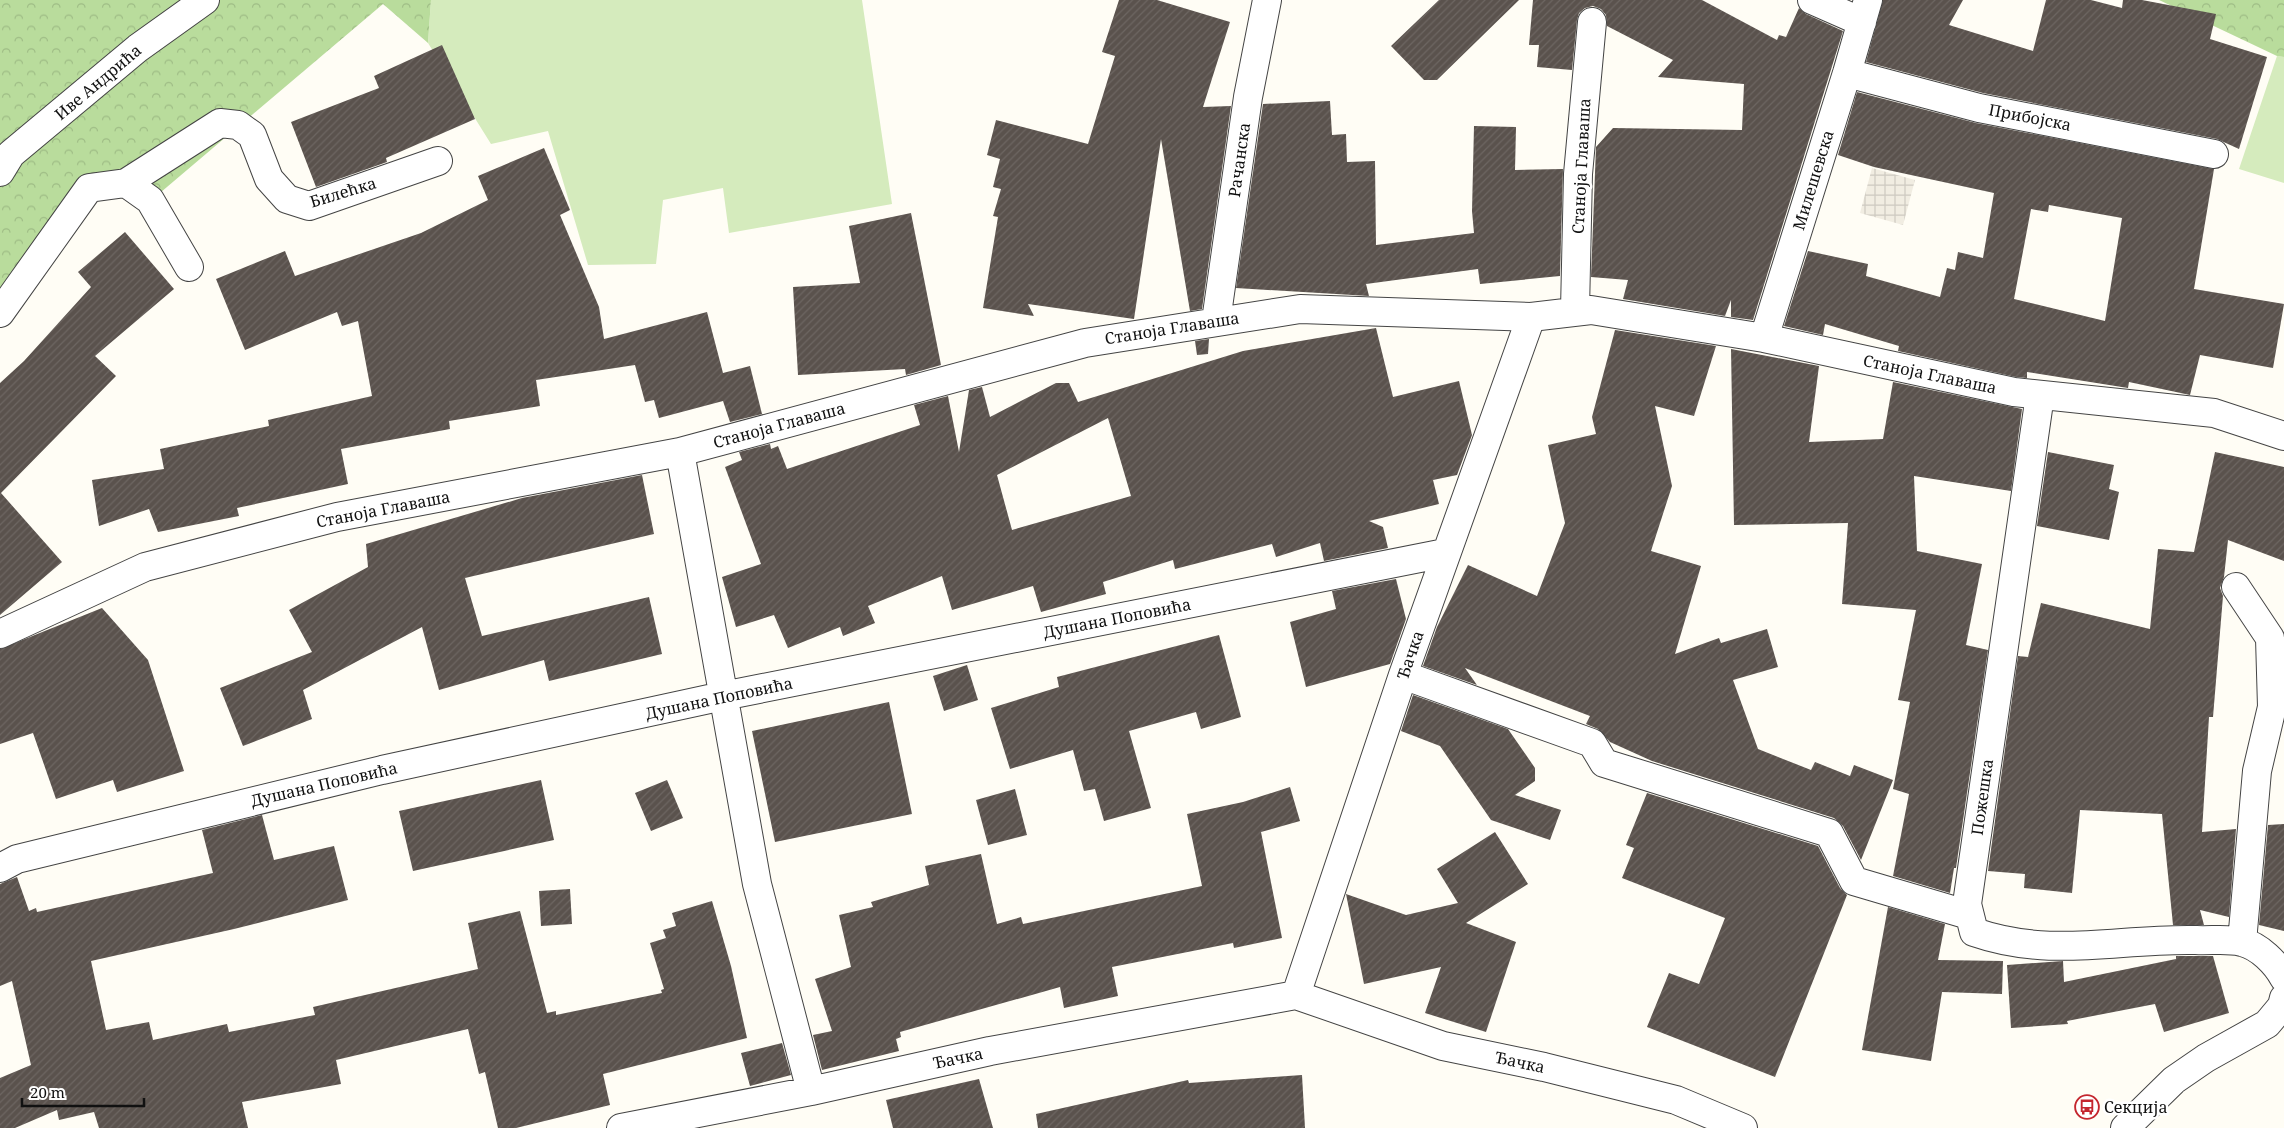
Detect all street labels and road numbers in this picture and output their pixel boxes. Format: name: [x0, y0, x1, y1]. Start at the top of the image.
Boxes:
street label: Иве Андрића: [50, 39, 146, 125]
street label: Станоја Главаша: [1566, 98, 1596, 234]
street label: Прибојска: [1987, 98, 2073, 136]
street label: Рачанска: [1223, 121, 1255, 199]
street label: Милешевска: [1787, 127, 1839, 233]
street label: Билећка: [307, 171, 379, 213]
street label: Станоја Главаша: [1103, 307, 1241, 349]
street label: Станоја Главаша: [1861, 349, 1999, 399]
street label: Станоја Главаша: [710, 397, 848, 453]
street label: Станоја Главаша: [314, 485, 452, 533]
street label: Душана Поповића: [1041, 593, 1193, 643]
street label: Ђачка: [1391, 628, 1429, 682]
street label: Душана Поповића: [643, 672, 795, 724]
street label: Душана Поповића: [248, 756, 400, 812]
street label: Пожешка: [1966, 757, 1998, 837]
street label: Ђачка: [931, 1042, 985, 1074]
street label: Ђачка: [1493, 1046, 1547, 1078]

